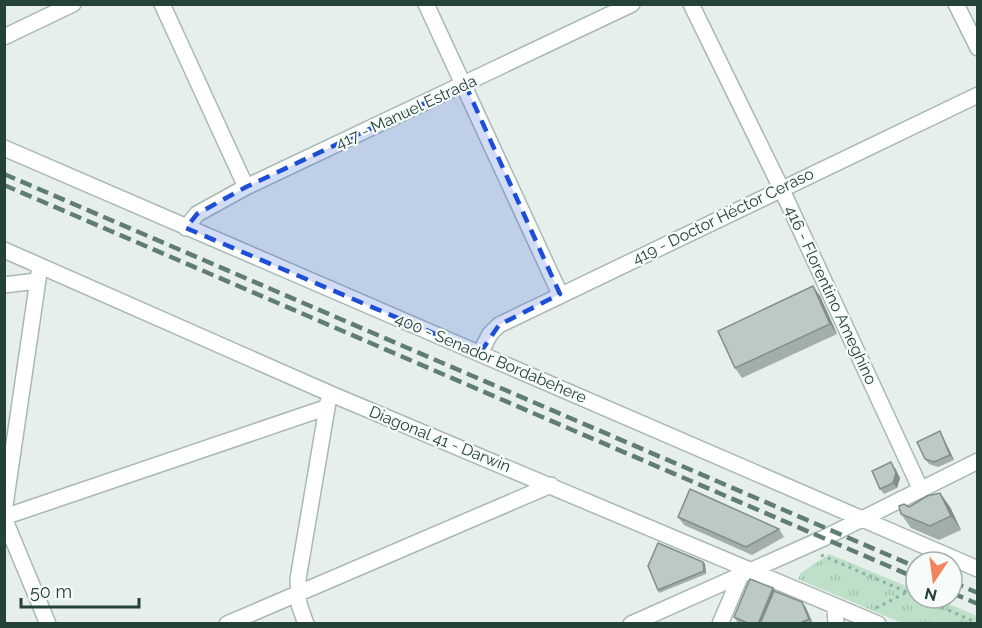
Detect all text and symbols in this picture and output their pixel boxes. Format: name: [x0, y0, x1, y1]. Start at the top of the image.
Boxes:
street label: 417 - Manuel Estrada: [332, 71, 480, 153]
street label: 419 - Doctor Héctor Ceraso: [629, 164, 817, 268]
street label: 416 - Florentino Ameghino: [781, 203, 881, 387]
street label: 400 - Senador Bordabehere: [392, 309, 590, 407]
street label: Diagonal 41 - Darwin: [366, 402, 514, 476]
north arrow: [904, 550, 964, 610]
scale bar: [21, 571, 140, 609]
text: 50 m: [30, 581, 72, 602]
text: N: [923, 583, 939, 605]

